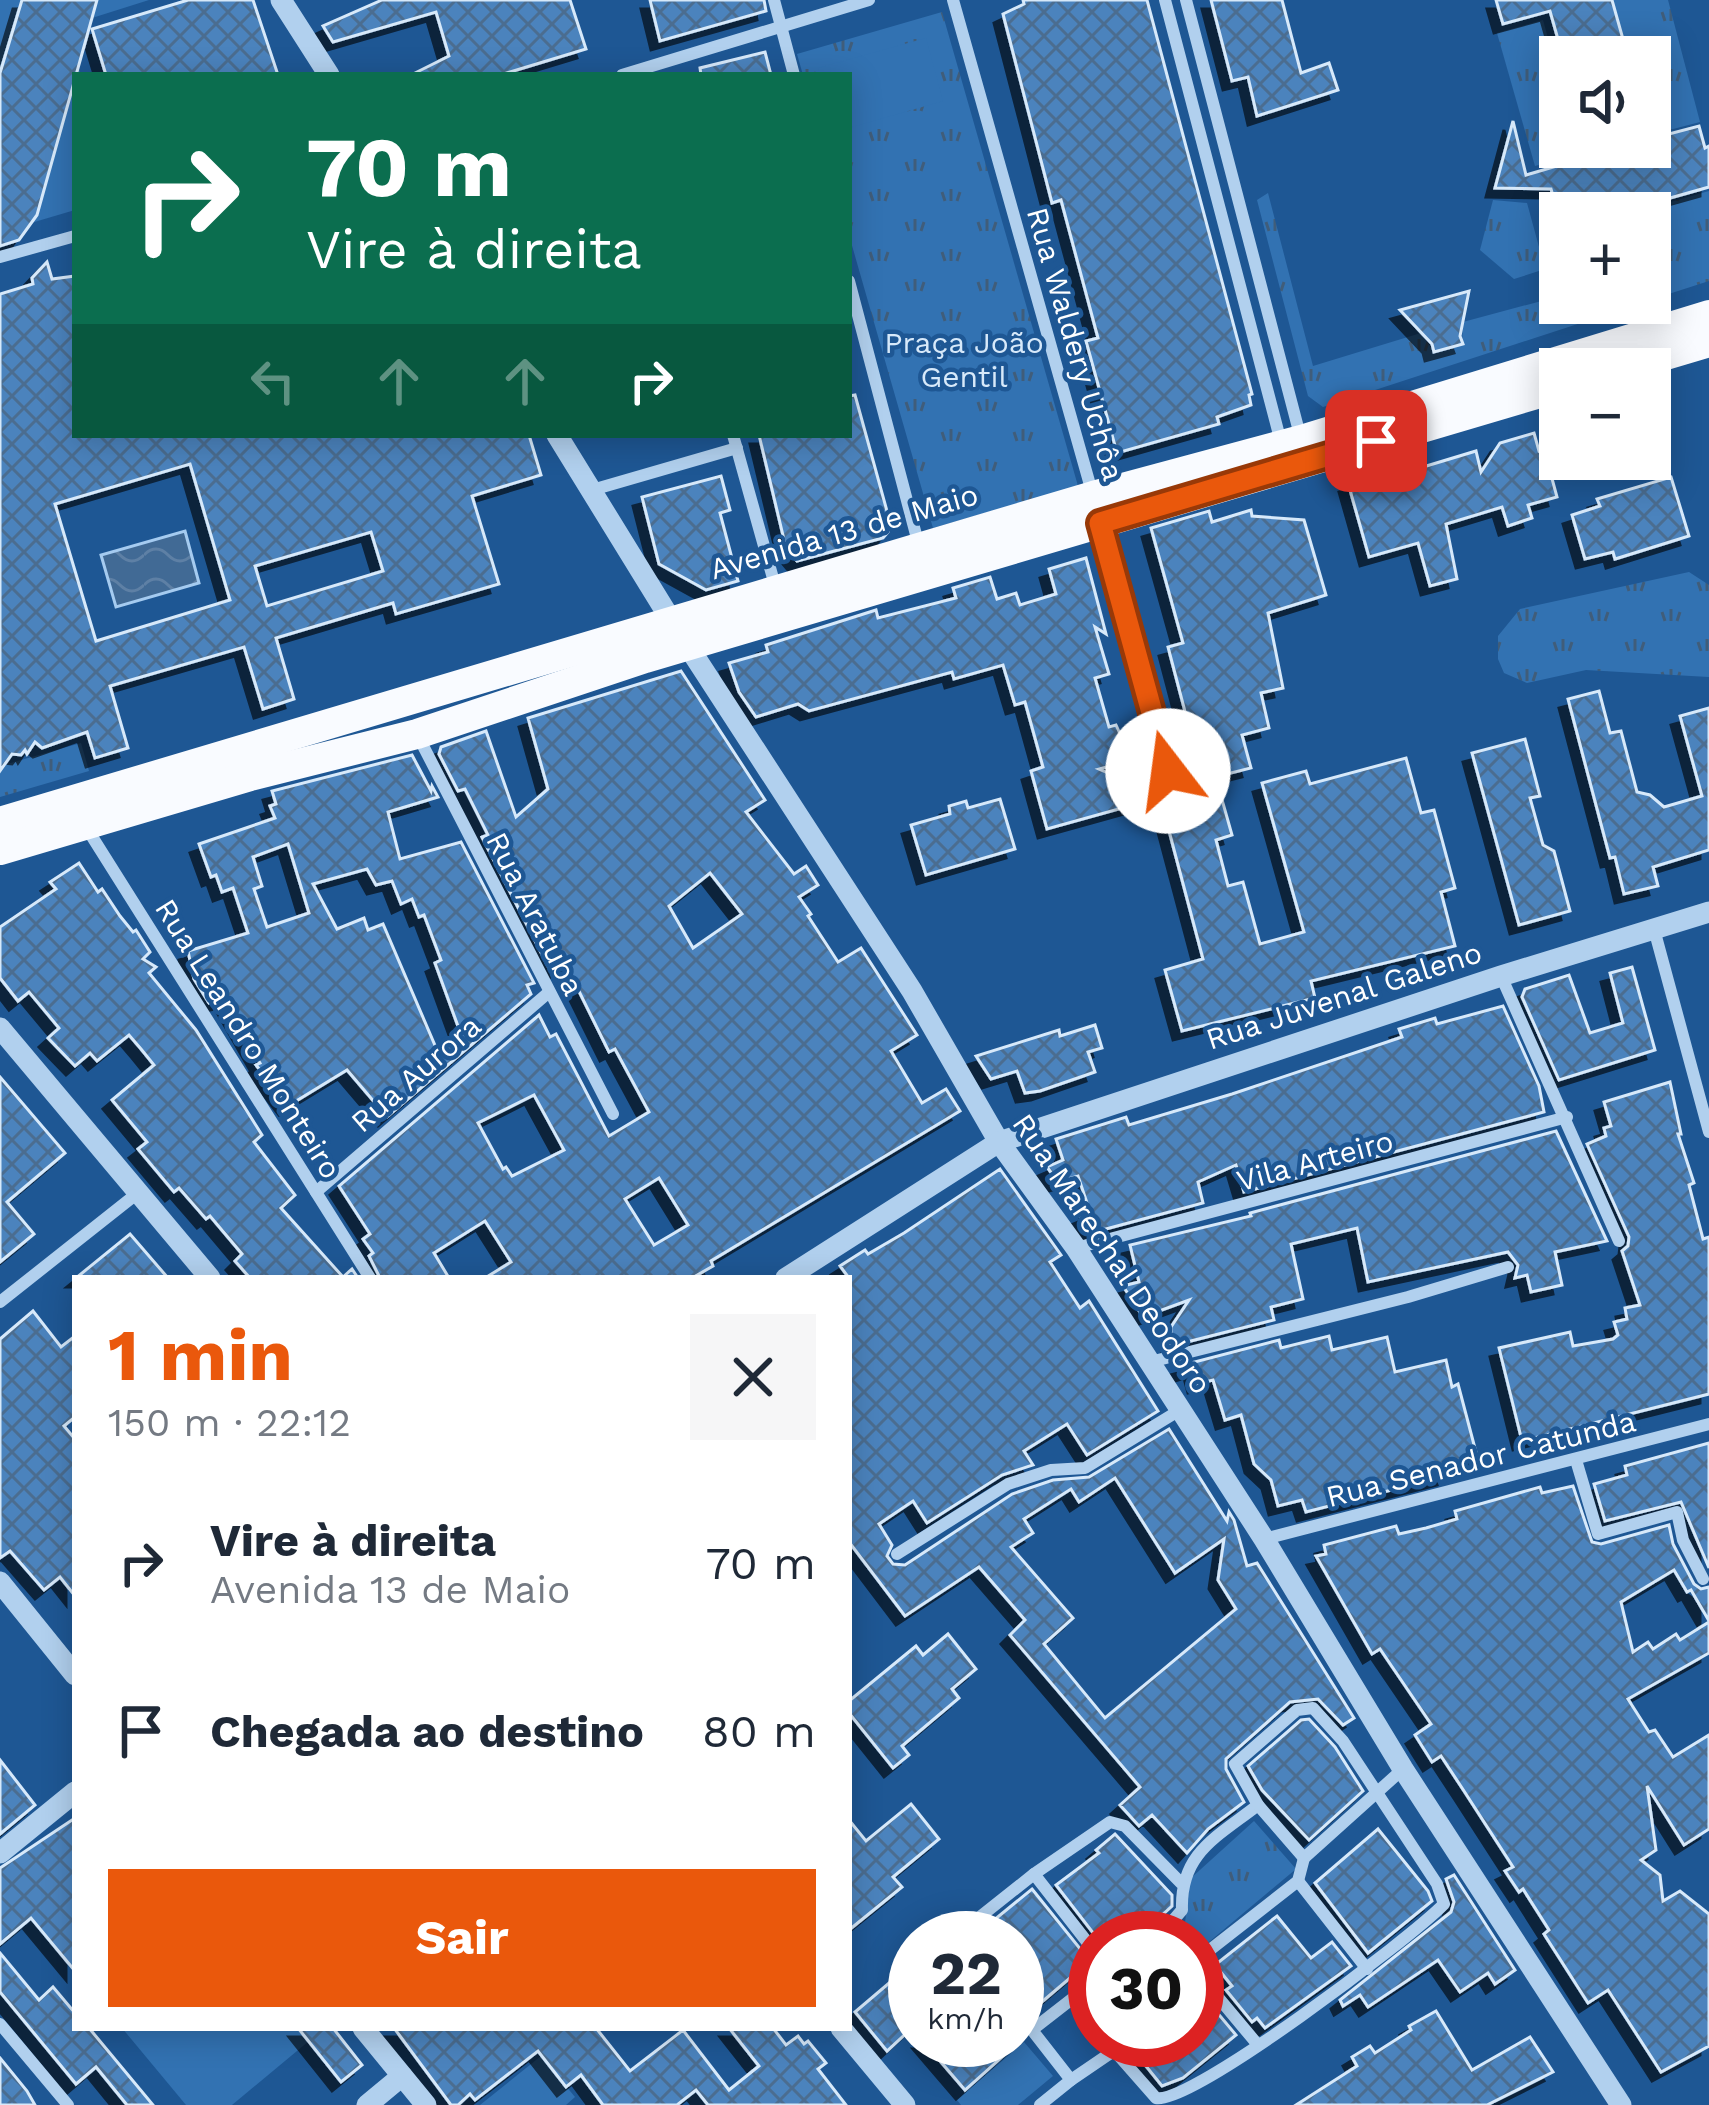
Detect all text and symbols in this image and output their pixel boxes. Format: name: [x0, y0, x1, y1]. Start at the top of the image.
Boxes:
map controls: [1539, 36, 1671, 480]
button: sound: [1539, 36, 1671, 168]
text: 70 m: [306, 118, 512, 216]
icon: right: [108, 120, 264, 276]
button: +: [1539, 192, 1671, 324]
street label: Rua Waldery Uchôa: [1020, 203, 1131, 484]
text: Vire à direita: [306, 218, 642, 281]
park label: Praça João Gentil: [884, 325, 1044, 394]
icon: left: [240, 348, 306, 414]
icon: ahead: [366, 348, 432, 414]
icon: ahead: [492, 348, 558, 414]
icon: right: [618, 348, 684, 414]
button: −: [1539, 348, 1671, 480]
pin: [1325, 390, 1427, 492]
icon: arrive: [1343, 408, 1409, 474]
street label: Avenida 13 de Maio: [706, 476, 982, 587]
position arrow: [1105, 708, 1231, 834]
street label: Rua Aratuba: [479, 826, 592, 1001]
street label: Rua Leandro Monteiro: [148, 892, 349, 1185]
street label: Rua Juvenal Galeno: [1202, 934, 1486, 1057]
street label: Rua Aurora: [344, 1008, 488, 1139]
street label: Rua Marechal Deodoro: [1006, 1107, 1219, 1400]
street label: Vila Arteiro: [1233, 1123, 1397, 1198]
text: 1 min: [108, 1313, 293, 1397]
button: close: [690, 1314, 816, 1440]
text: 150 m · 22:12: [108, 1400, 351, 1445]
street label: Rua Senador Catunda: [1322, 1403, 1639, 1514]
text: Vire à direita: [210, 1514, 496, 1567]
icon: right: [108, 1530, 174, 1596]
text: 70 m: [705, 1537, 816, 1590]
text: Avenida 13 de Maio: [210, 1567, 570, 1612]
icon: arrive: [108, 1698, 174, 1764]
text: Chegada ao destino: [210, 1705, 644, 1758]
text: 80 m: [702, 1705, 816, 1758]
button: Sair: [108, 1869, 816, 2007]
speed limit sign: 30: [1068, 1911, 1224, 2067]
text: 22: [930, 1938, 1002, 2009]
text: km/h: [927, 2001, 1005, 2036]

